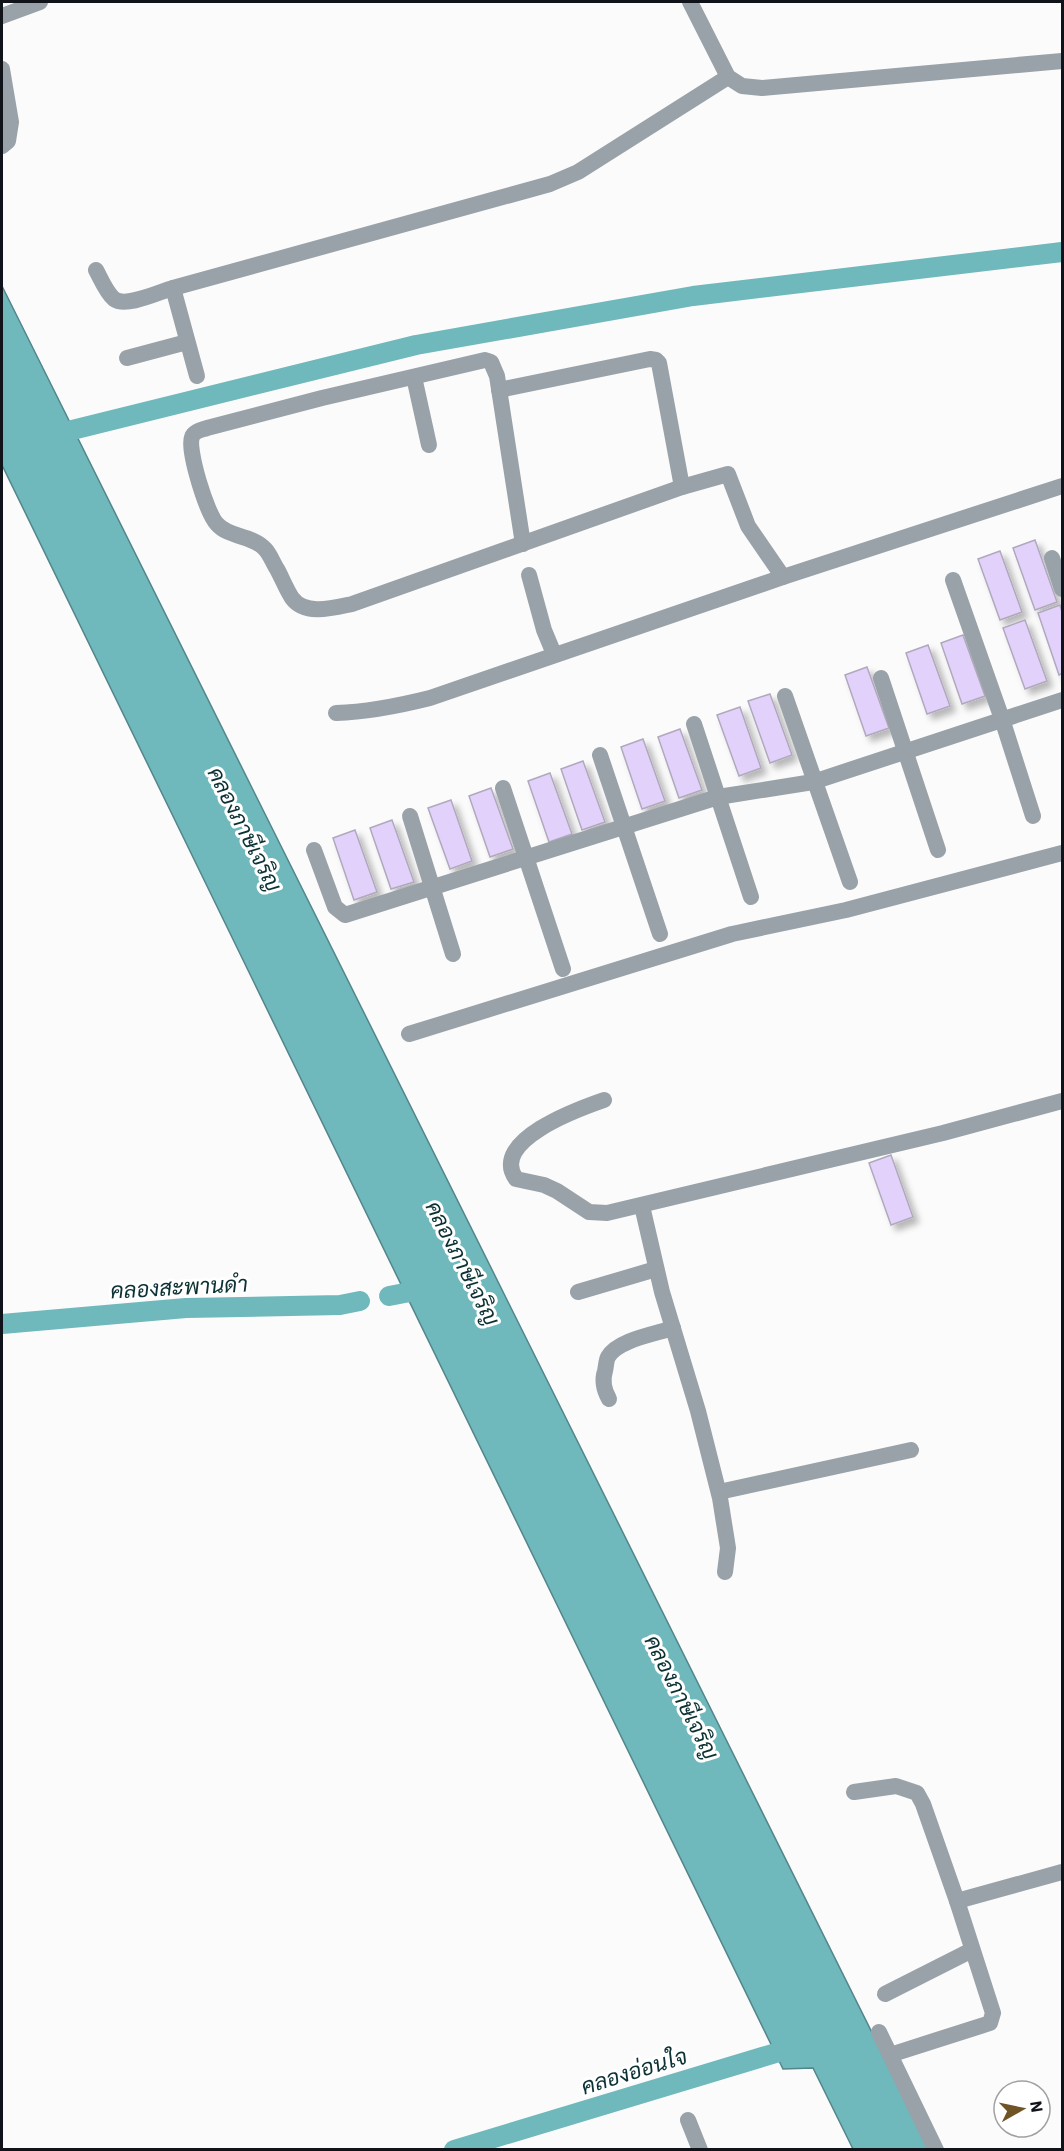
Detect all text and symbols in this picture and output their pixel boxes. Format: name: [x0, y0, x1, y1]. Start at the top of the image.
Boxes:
water label: คลองภาษีเจริญ: [202, 762, 289, 896]
water label: คลองภาษีเจริญ: [420, 1196, 507, 1330]
water label: คลองสะพานดำ: [109, 1268, 248, 1305]
water label: คลองภาษีเจริญ: [639, 1630, 726, 1764]
water label: คลองอ่อนใจ: [577, 2041, 690, 2100]
north arrow: [992, 2079, 1052, 2139]
text: N: [1026, 2099, 1048, 2114]

